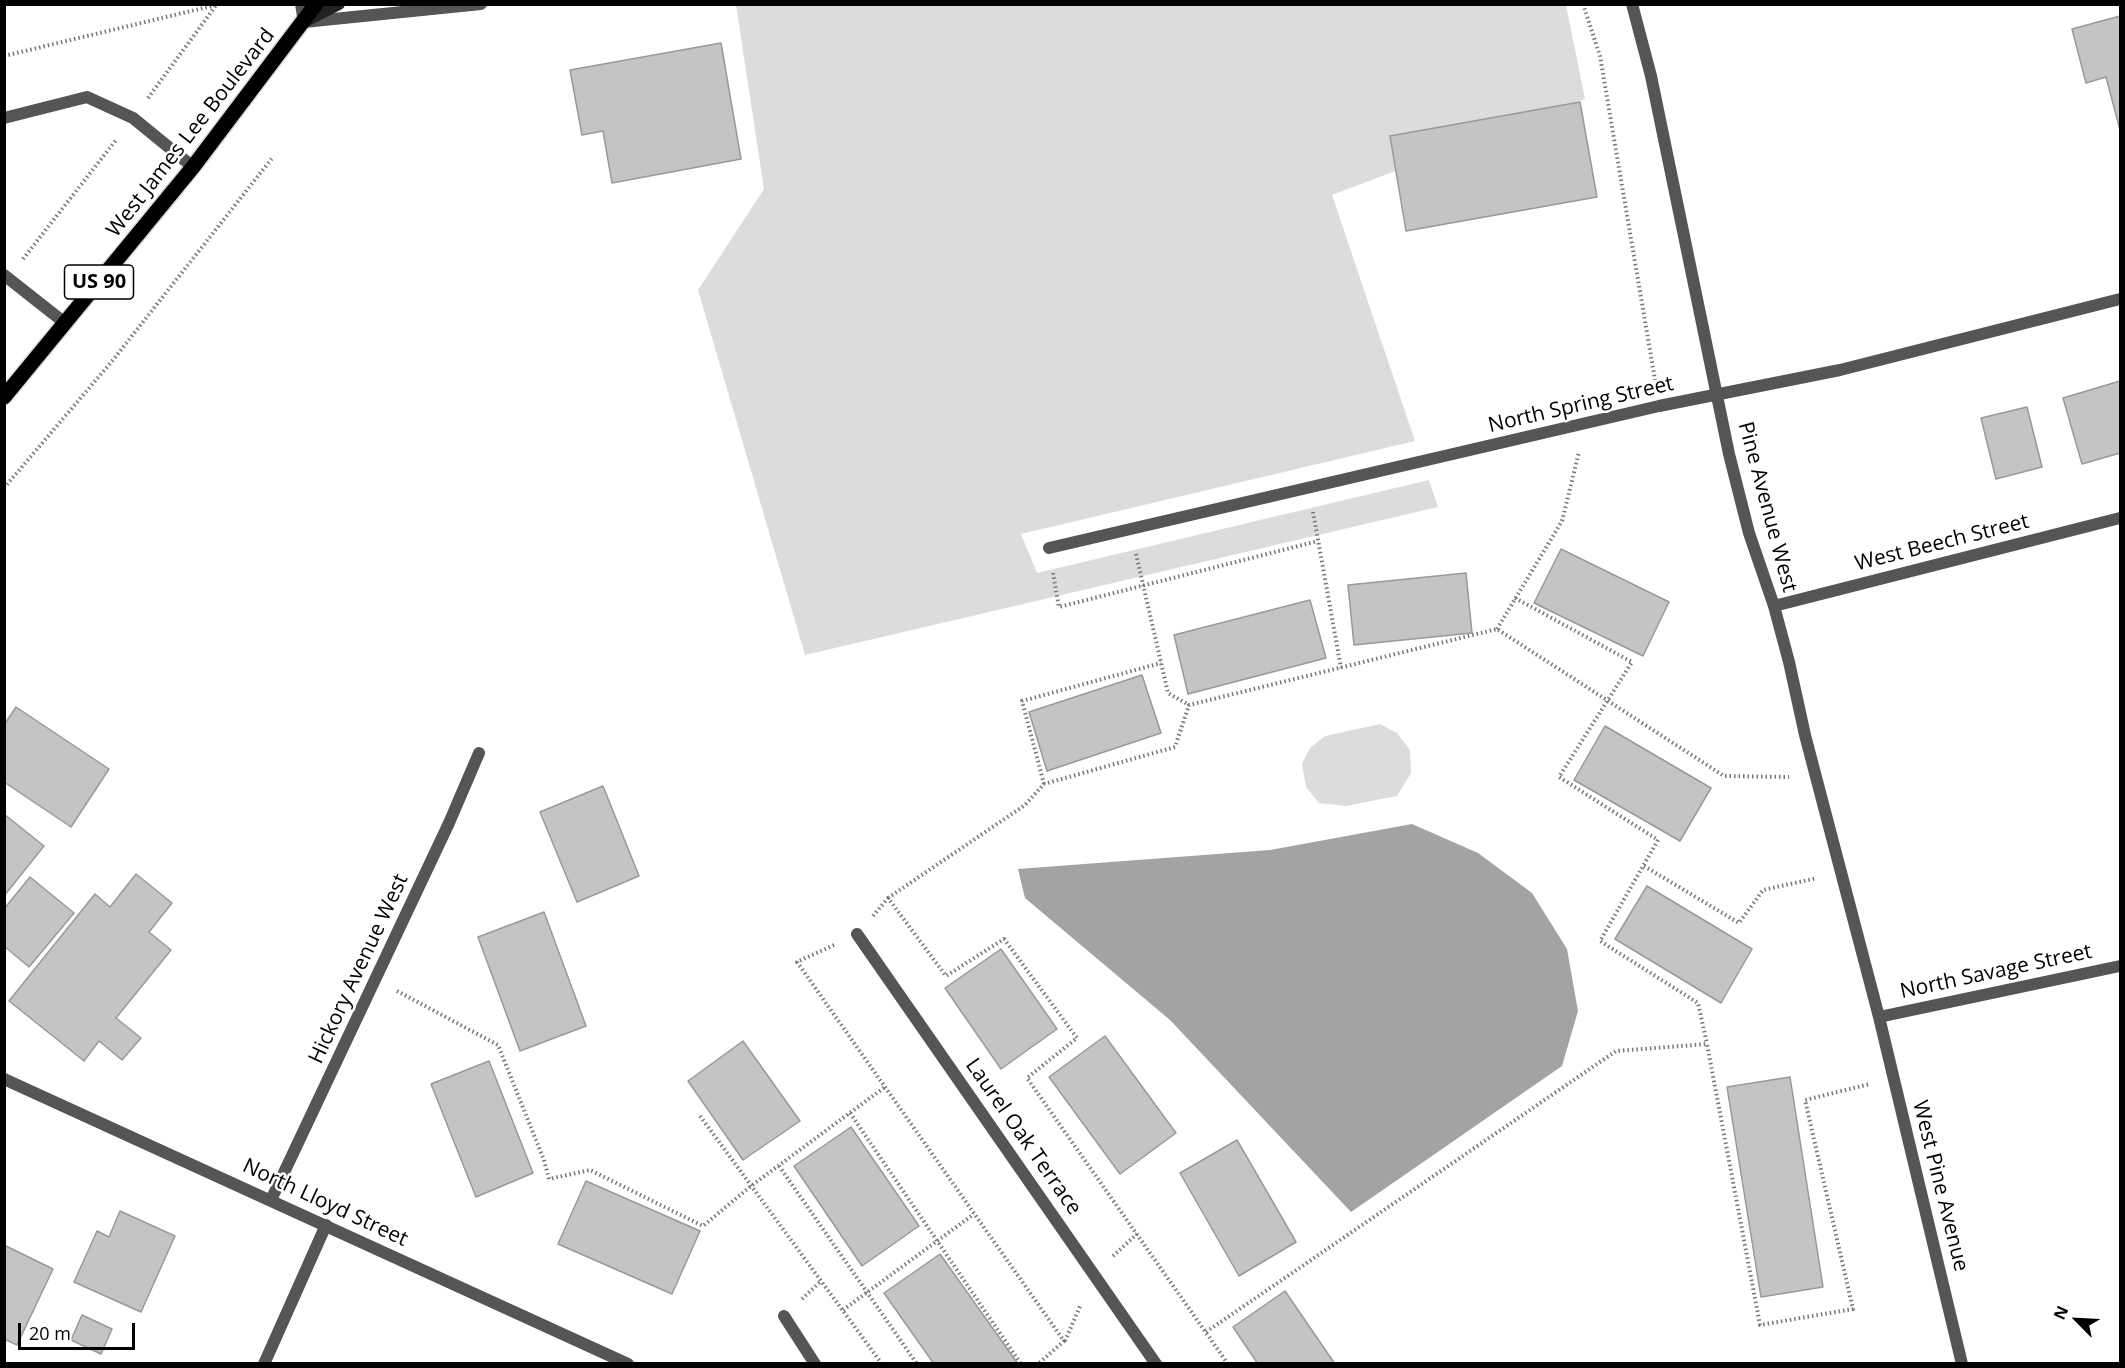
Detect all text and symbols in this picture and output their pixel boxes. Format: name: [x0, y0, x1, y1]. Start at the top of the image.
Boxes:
street label: West James Lee Boulevard: [102, 24, 280, 242]
road number: US 90: [64, 265, 134, 299]
street label: North Spring Street: [1486, 371, 1676, 439]
street label: Pine Avenue West: [1732, 419, 1802, 595]
street label: West Beech Street: [1852, 509, 2032, 577]
street label: Hickory Avenue West: [304, 870, 414, 1068]
street label: North Savage Street: [1898, 939, 2094, 1005]
street label: Laurel Oak Terrace: [960, 1054, 1086, 1220]
street label: West Pine Avenue: [1907, 1098, 1973, 1274]
street label: North Lloyd Street: [238, 1154, 412, 1252]
north arrow: [2047, 1290, 2107, 1350]
text: N: [2048, 1302, 2073, 1323]
scale bar: [21, 1311, 138, 1349]
text: 20 m: [29, 1321, 71, 1345]

